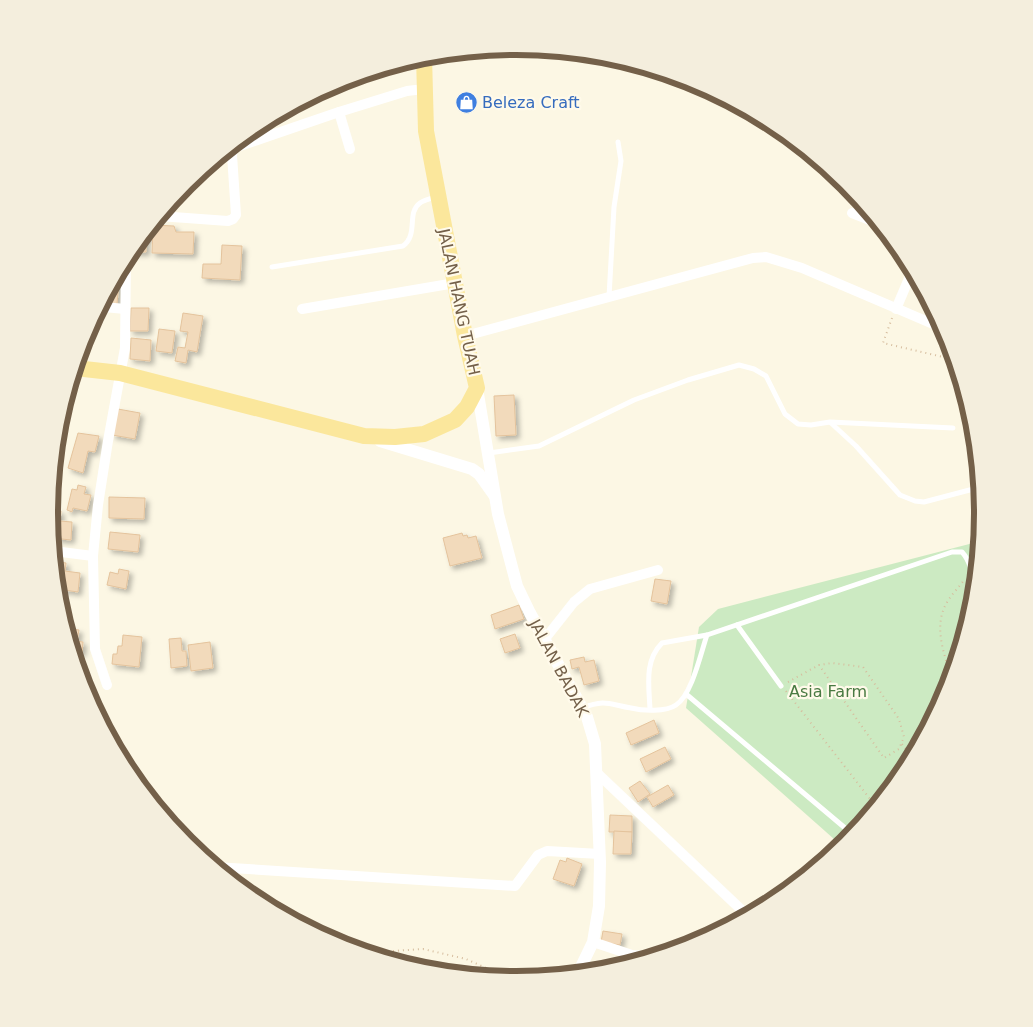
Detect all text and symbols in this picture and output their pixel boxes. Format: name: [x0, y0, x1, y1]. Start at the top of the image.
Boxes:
shop icon: Beleza Craft: [454, 90, 478, 114]
place label: Beleza Craft: [482, 93, 580, 112]
street label: JALAN HANG TUAH: [434, 226, 484, 377]
street label: JALAN BADAK: [525, 615, 593, 721]
park label: Asia Farm: [789, 682, 867, 701]

